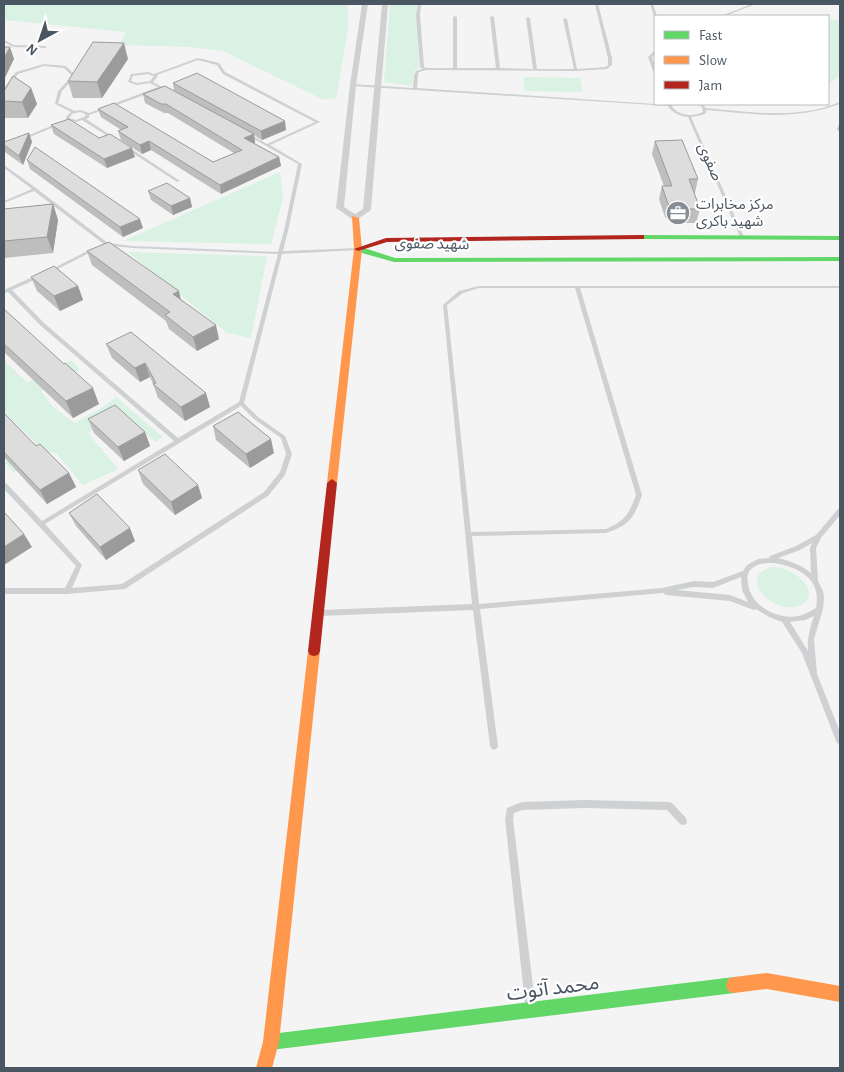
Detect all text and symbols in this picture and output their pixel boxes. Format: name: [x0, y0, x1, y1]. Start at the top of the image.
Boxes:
north arrow: [15, 15, 65, 65]
legend: [654, 15, 829, 105]
text: Fast: [699, 28, 723, 43]
text: N: [24, 41, 41, 58]
text: Slow: [699, 53, 727, 68]
text: Jam: [699, 78, 722, 93]
street label: صفوی: [694, 141, 725, 183]
place label: مرکز مخابرات شهید باکری: [696, 197, 774, 230]
office icon: مرکز مخابرات شهید باکری: [665, 200, 691, 226]
street label: شهید صفوی: [394, 236, 470, 253]
street label: محمد آتوت: [505, 970, 601, 1005]

